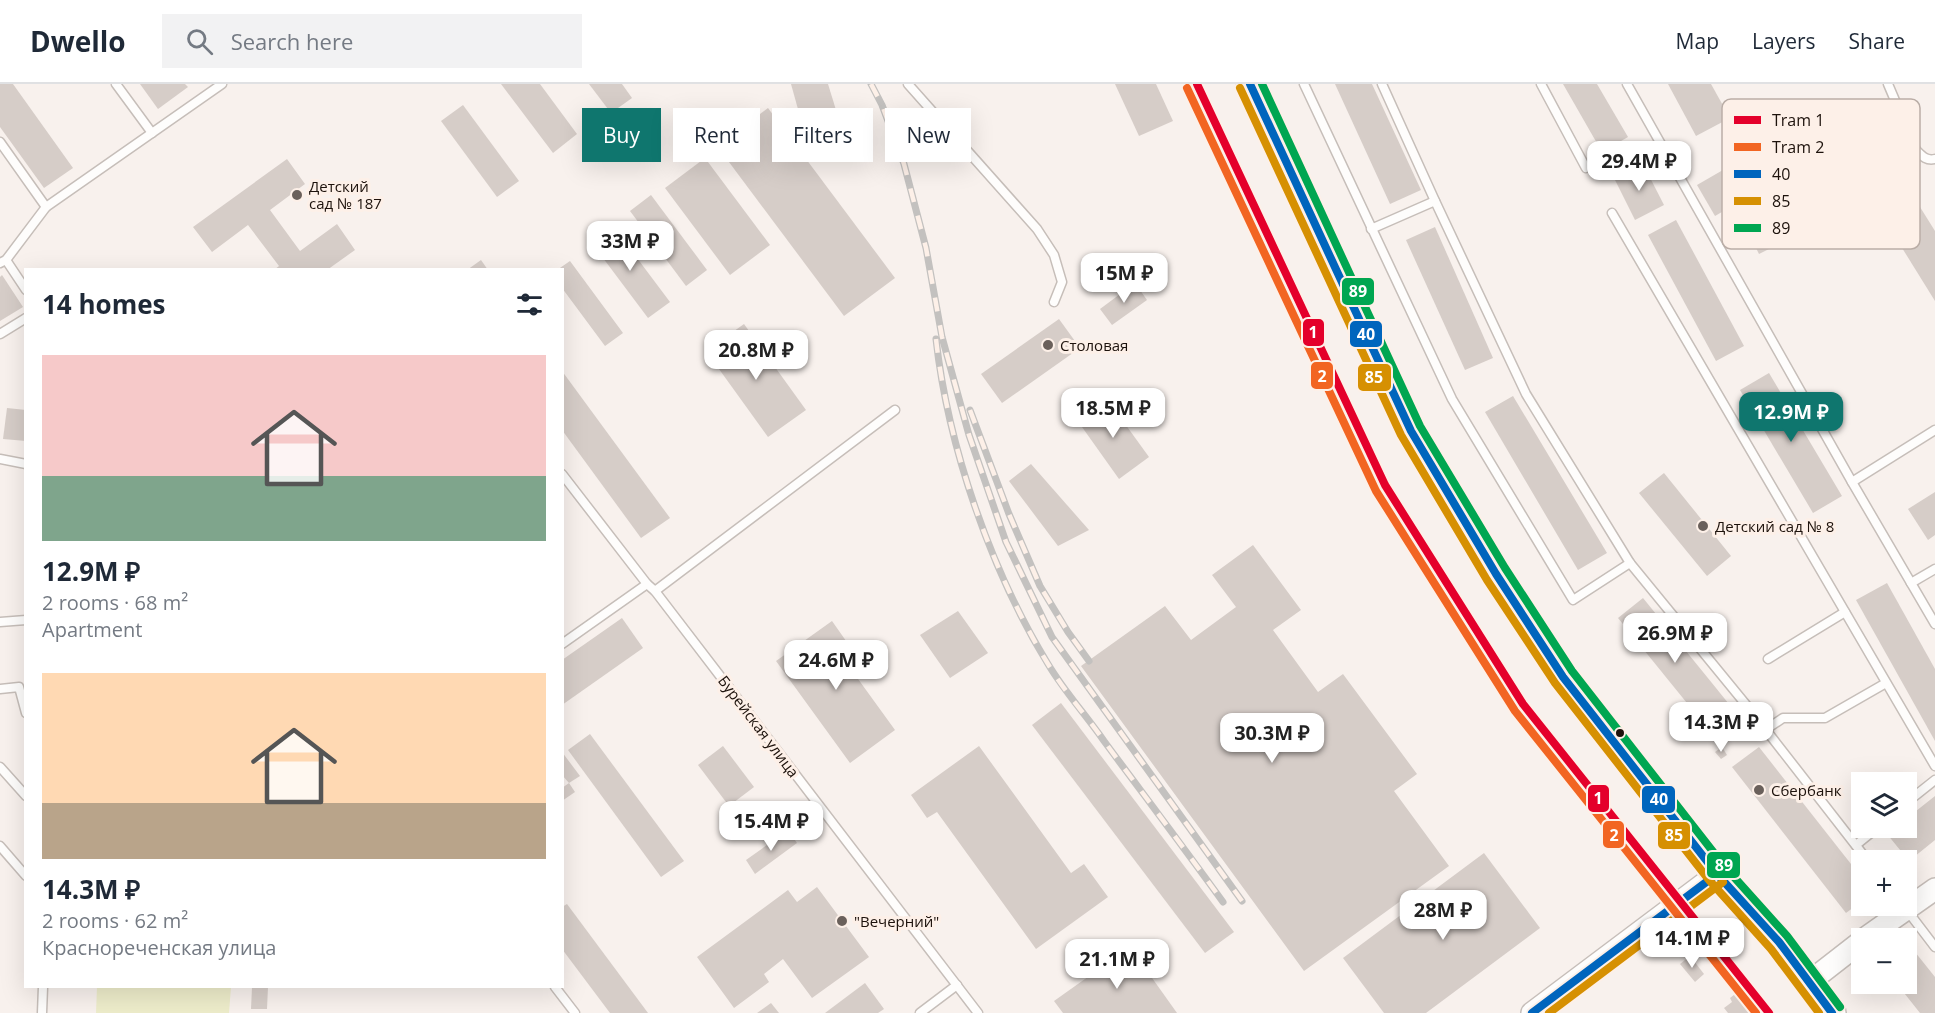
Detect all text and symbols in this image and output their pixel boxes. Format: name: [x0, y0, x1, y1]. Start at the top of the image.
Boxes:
search box: [162, 14, 582, 68]
text: Dwello: [30, 22, 126, 60]
icon: search: [183, 25, 216, 58]
text: Search here: [231, 26, 353, 56]
text: Map: [1676, 27, 1719, 55]
text: Layers: [1752, 27, 1816, 55]
text: Share: [1849, 27, 1905, 55]
legend: [1722, 99, 1920, 249]
chip: Buy: [582, 108, 661, 162]
chip: Rent: [673, 108, 760, 162]
chip: Filters: [772, 108, 873, 162]
chip: New: [885, 108, 971, 162]
text: Tram 1: [1772, 109, 1824, 131]
text: Tram 2: [1772, 136, 1824, 158]
pin: 29.4M ₽: [1584, 141, 1694, 192]
text: 29.4M ₽: [1601, 147, 1677, 174]
text: 40: [1772, 163, 1790, 185]
place label: Детский сад № 187: [309, 176, 382, 213]
marker: Детский сад № 187: [290, 188, 304, 202]
text: 85: [1772, 190, 1790, 212]
text: 89: [1772, 217, 1790, 239]
pin: 33M ₽: [588, 221, 672, 272]
text: 33M ₽: [601, 227, 659, 254]
pin: 15M ₽: [1082, 253, 1166, 304]
text: 15M ₽: [1095, 259, 1153, 286]
line badge: 89: [1341, 277, 1375, 306]
text: 89: [1349, 280, 1367, 302]
text: 14 homes: [42, 286, 166, 322]
icon: filters: [513, 288, 546, 321]
line badge: 1: [1302, 318, 1325, 347]
line badge: 40: [1349, 320, 1383, 348]
text: 1: [1308, 321, 1318, 343]
text: 40: [1357, 323, 1375, 345]
pin: 20.8M ₽: [701, 330, 811, 381]
place label: Столовая: [1060, 335, 1128, 355]
text: 20.8M ₽: [718, 336, 794, 363]
marker: Столовая: [1041, 338, 1055, 352]
line badge: 2: [1310, 361, 1334, 390]
line badge: 85: [1357, 363, 1392, 392]
text: 2: [1317, 365, 1327, 387]
text: 85: [1365, 366, 1383, 388]
pin: 18.5M ₽: [1058, 388, 1168, 439]
pin: 12.9M ₽: [1736, 392, 1846, 443]
icon: home: [240, 394, 348, 502]
text: 18.5M ₽: [1075, 394, 1151, 421]
text: 12.9M ₽: [1753, 398, 1829, 425]
place label: Детский сад № 8: [1715, 516, 1834, 536]
marker: Детский сад № 8: [1696, 519, 1710, 533]
text: 12.9M ₽: [42, 553, 140, 589]
text: 2 rooms · 68 m²: [42, 589, 188, 616]
pin: 26.9M ₽: [1620, 613, 1730, 664]
text: Apartment: [42, 616, 142, 643]
text: 26.9M ₽: [1637, 619, 1713, 646]
pin: 24.6M ₽: [781, 640, 891, 691]
text: 24.6M ₽: [798, 646, 874, 673]
street label: Бурейская улица: [714, 671, 804, 781]
pin: 14.3M ₽: [1666, 702, 1776, 753]
text: 14.3M ₽: [1683, 708, 1759, 735]
icon: home: [240, 712, 348, 820]
pin: 30.3M ₽: [1217, 713, 1327, 764]
text: 30.3M ₽: [1234, 719, 1310, 746]
unlabelled marker: [1614, 727, 1626, 739]
map controls: [1851, 772, 1917, 994]
button: layers: [1851, 772, 1917, 838]
place label: Сбербанк: [1771, 780, 1842, 800]
marker: Сбербанк: [1752, 783, 1766, 797]
line badge: 1: [1587, 784, 1610, 813]
line badge: 40: [1641, 785, 1676, 814]
text: 1: [1593, 787, 1603, 809]
text: 40: [1650, 788, 1668, 810]
pin: 15.4M ₽: [716, 801, 826, 852]
text: 15.4M ₽: [733, 807, 809, 834]
line badge: 2: [1602, 820, 1625, 849]
line badge: 85: [1657, 821, 1691, 850]
text: 2: [1609, 824, 1619, 846]
text: 85: [1665, 824, 1683, 846]
button: +: [1851, 850, 1917, 916]
line badge: 89: [1706, 851, 1741, 879]
text: 89: [1715, 854, 1733, 876]
text: 14.3M ₽: [42, 871, 140, 907]
pin: 28M ₽: [1401, 890, 1485, 941]
text: 28M ₽: [1414, 896, 1472, 923]
text: 2 rooms · 62 m²: [42, 907, 188, 934]
place label: "Вечерний": [854, 911, 939, 931]
marker: "Вечерний": [835, 914, 849, 928]
pin: 14.1M ₽: [1637, 918, 1747, 969]
text: 14.1M ₽: [1654, 924, 1730, 951]
button: −: [1851, 928, 1917, 994]
text: Краснореченская улица: [42, 934, 276, 961]
pin: 21.1M ₽: [1062, 939, 1172, 990]
text: 21.1M ₽: [1079, 945, 1155, 972]

